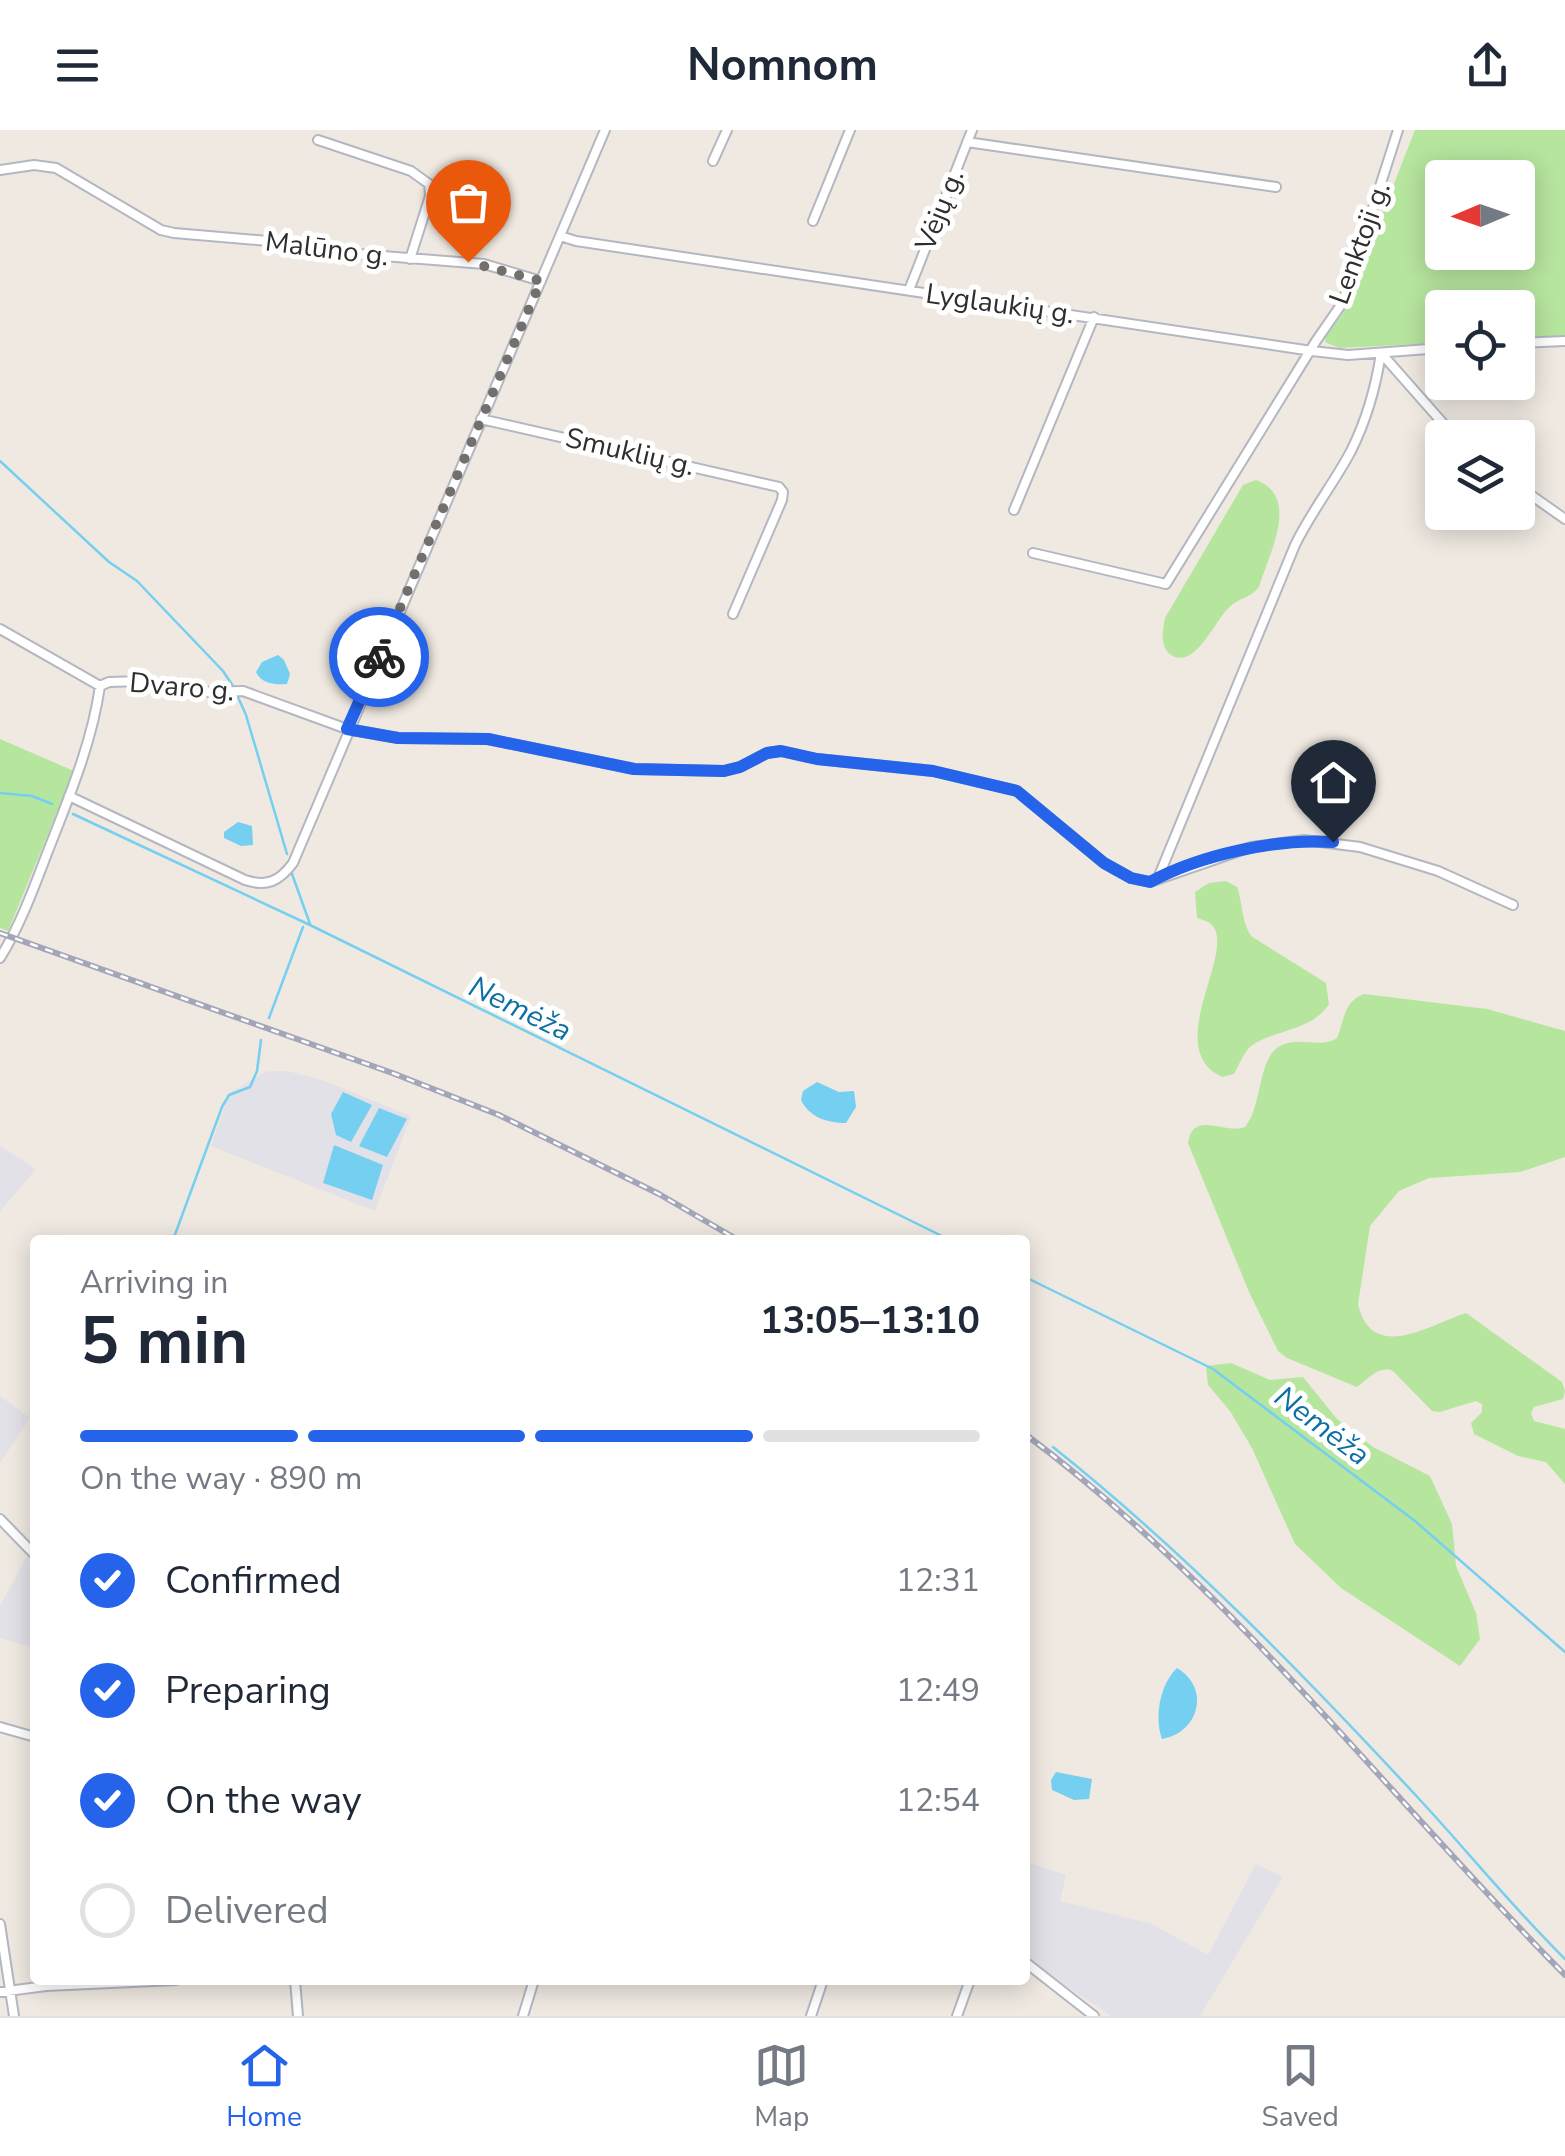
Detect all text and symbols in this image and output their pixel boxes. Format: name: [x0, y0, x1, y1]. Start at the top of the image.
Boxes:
text: Nomnom: [687, 35, 878, 96]
icon: menu: [50, 38, 105, 93]
icon: share: [1460, 38, 1515, 93]
pin: [426, 160, 511, 263]
north arrow: [1425, 160, 1535, 270]
map controls: [1425, 160, 1535, 530]
street label: Vėjų g.: [906, 164, 974, 257]
icon: bag: [441, 175, 496, 230]
street label: Lenktoji g.: [1320, 176, 1400, 310]
street label: Malūno g.: [263, 223, 391, 275]
street label: Lyglaukių g.: [923, 275, 1077, 333]
button: locate: [1425, 290, 1535, 400]
street label: Smuklių g.: [562, 419, 698, 485]
button: layers: [1425, 420, 1535, 530]
courier: [329, 607, 429, 707]
icon: bike: [352, 630, 407, 685]
street label: Dvaro g.: [128, 663, 236, 711]
pin: [1291, 740, 1376, 843]
icon: home: [1306, 755, 1361, 810]
water label: Nemėža: [462, 967, 578, 1051]
text: Arriving in: [80, 1261, 228, 1304]
text: 13:05–13:10: [760, 1295, 980, 1346]
text: 5 min: [80, 1297, 248, 1386]
water label: Nemėža: [1266, 1377, 1378, 1475]
text: On the way · 890 m: [80, 1457, 362, 1500]
icon: check: [80, 1553, 135, 1608]
text: Confirmed: [165, 1555, 342, 1606]
text: 12:31: [896, 1559, 980, 1602]
icon: check: [80, 1663, 135, 1718]
text: Preparing: [165, 1665, 331, 1716]
text: 12:49: [896, 1669, 980, 1712]
icon: check: [80, 1773, 135, 1828]
text: On the way: [165, 1775, 361, 1826]
text: 12:54: [896, 1779, 980, 1822]
text: Delivered: [165, 1885, 329, 1936]
tab: Home: [226, 2038, 302, 2136]
tab: Map: [754, 2038, 809, 2136]
tab: Saved: [1261, 2038, 1339, 2136]

